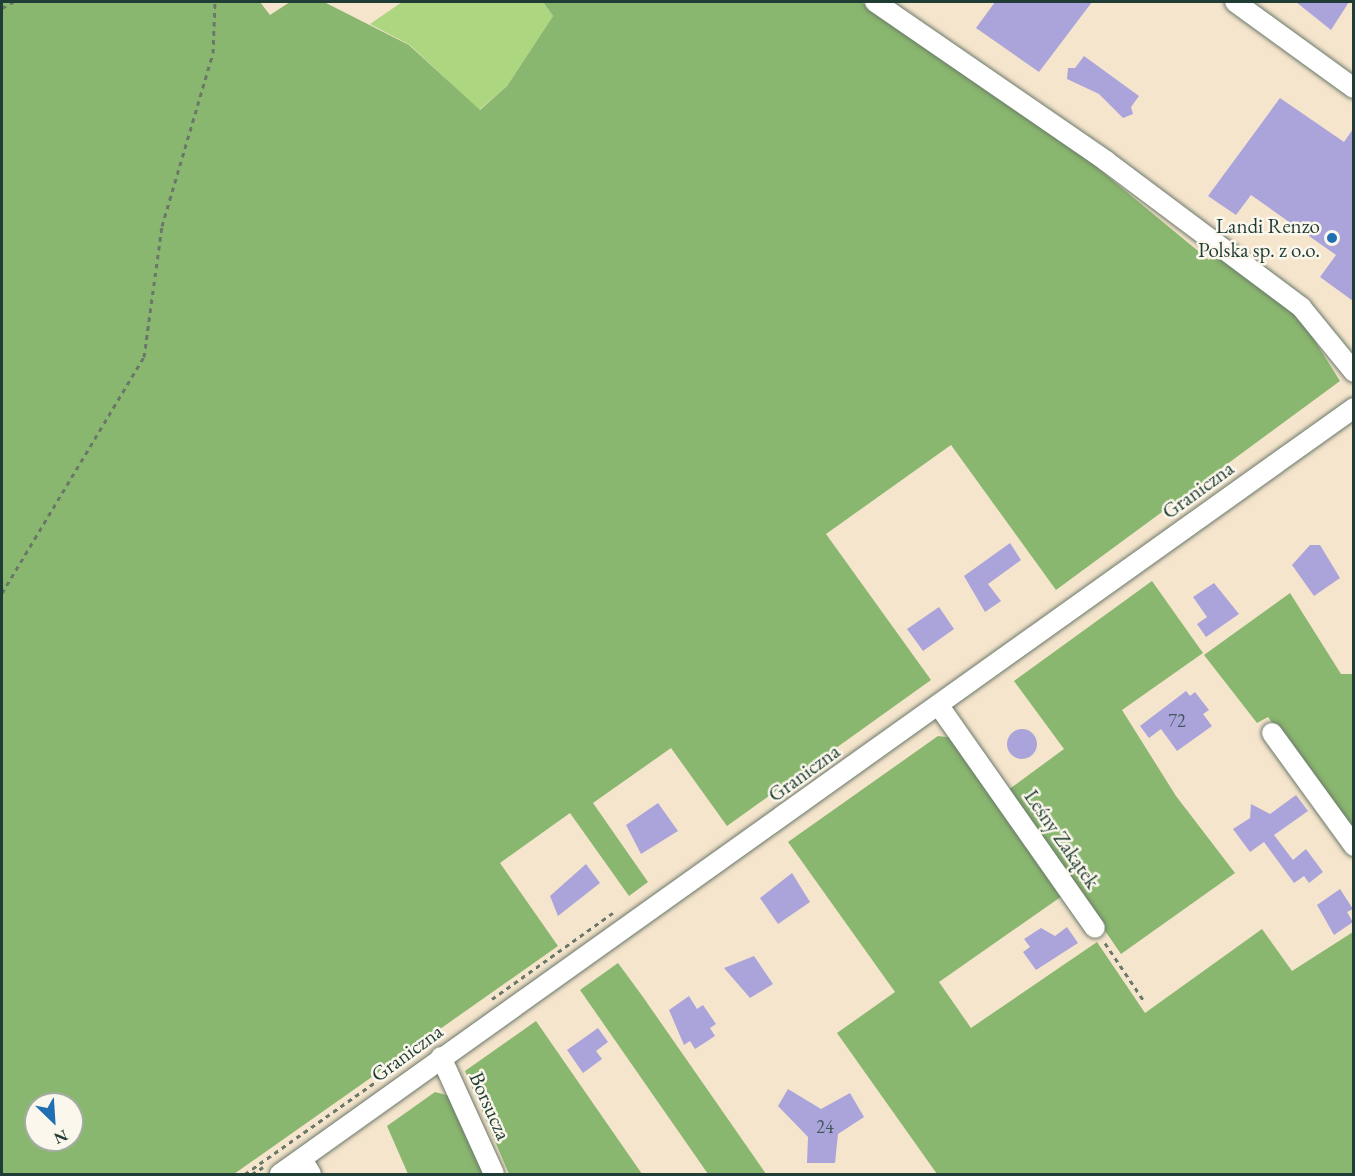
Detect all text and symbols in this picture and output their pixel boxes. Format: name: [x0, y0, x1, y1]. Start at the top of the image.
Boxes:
place label: Landi Renzo Polska sp. z o.o.: [1198, 213, 1320, 263]
marker: Landi Renzo Polska sp. z o.o.: [1325, 231, 1339, 245]
street label: Graniczna: [1157, 456, 1239, 524]
house number: 72: [1168, 710, 1186, 732]
street label: Graniczna: [763, 739, 845, 807]
street label: Leśny Zakątek: [1019, 785, 1105, 893]
street label: Graniczna: [366, 1019, 448, 1087]
street label: Borsucza: [464, 1068, 516, 1144]
north arrow: [24, 1092, 84, 1152]
house number: 24: [816, 1116, 834, 1138]
text: N: [51, 1125, 71, 1149]

